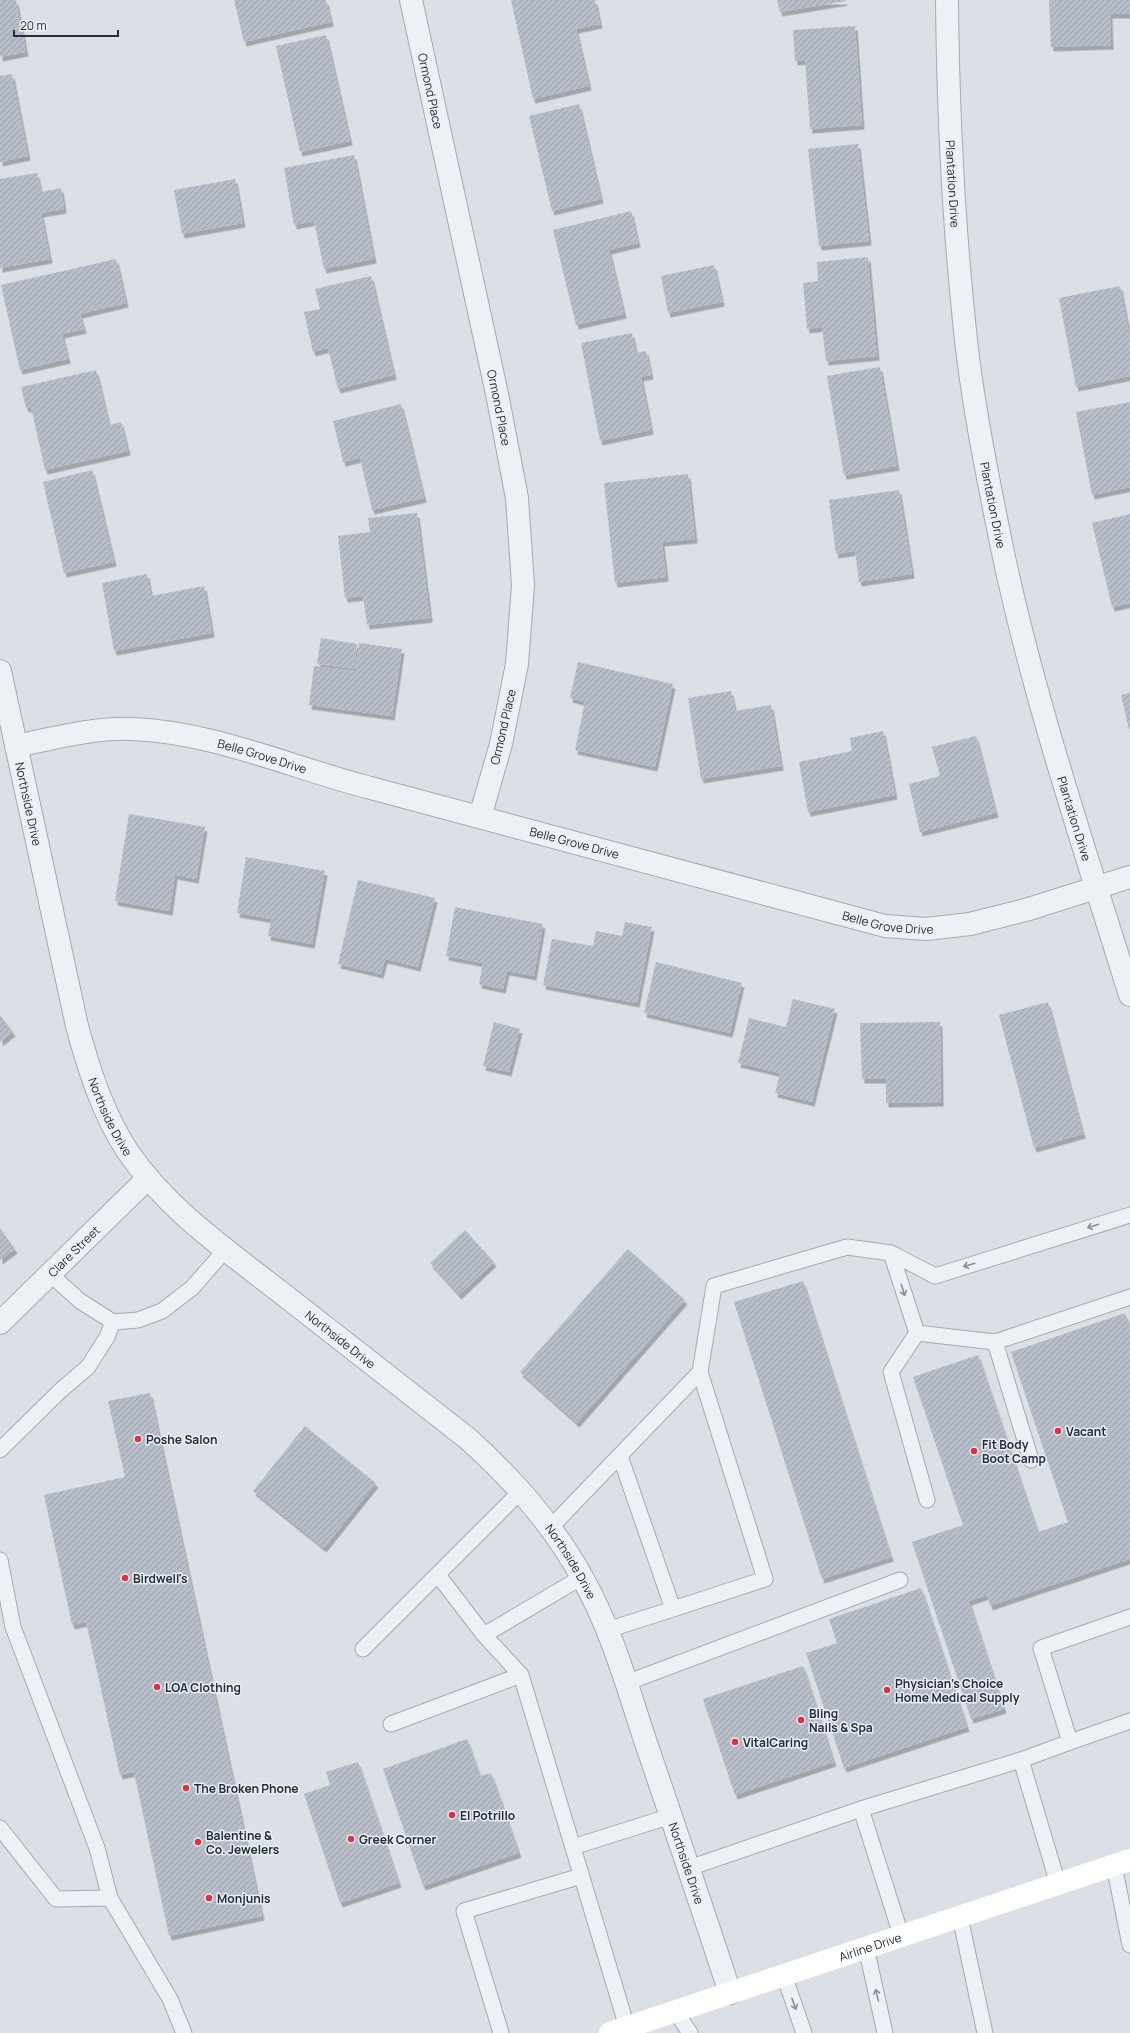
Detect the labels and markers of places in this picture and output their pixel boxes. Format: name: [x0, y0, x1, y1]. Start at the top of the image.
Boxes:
place label: Vacant: [1066, 1423, 1106, 1440]
marker: Vacant: [1053, 1426, 1063, 1436]
place label: Poshe Salon: [146, 1431, 218, 1448]
marker: Poshe Salon: [133, 1434, 143, 1444]
place label: Fit Body Boot Camp: [982, 1436, 1046, 1467]
marker: Fit Body Boot Camp: [969, 1446, 979, 1456]
place label: Birdwell's: [133, 1570, 188, 1587]
marker: Birdwell's: [120, 1573, 130, 1583]
place label: Physician's Choice Home Medical Supply: [895, 1675, 1020, 1706]
place label: LOA Clothing: [165, 1679, 241, 1696]
marker: LOA Clothing: [152, 1682, 162, 1692]
marker: Physician's Choice Home Medical Supply: [882, 1685, 892, 1695]
place label: Bling Nails & Spa: [809, 1705, 873, 1736]
marker: Bling Nails & Spa: [796, 1715, 806, 1725]
place label: VitalCaring: [743, 1734, 808, 1751]
marker: VitalCaring: [730, 1737, 740, 1747]
place label: The Broken Phone: [194, 1780, 299, 1797]
marker: The Broken Phone: [181, 1783, 191, 1793]
place label: El Potrillo: [460, 1807, 515, 1824]
marker: El Potrillo: [447, 1810, 457, 1820]
place label: Balentine & Co. Jewelers: [206, 1827, 280, 1858]
place label: Greek Corner: [359, 1831, 436, 1848]
marker: Greek Corner: [346, 1834, 356, 1844]
marker: Balentine & Co. Jewelers: [193, 1837, 203, 1847]
place label: Monjunis: [217, 1890, 271, 1907]
marker: Monjunis: [204, 1893, 214, 1903]

